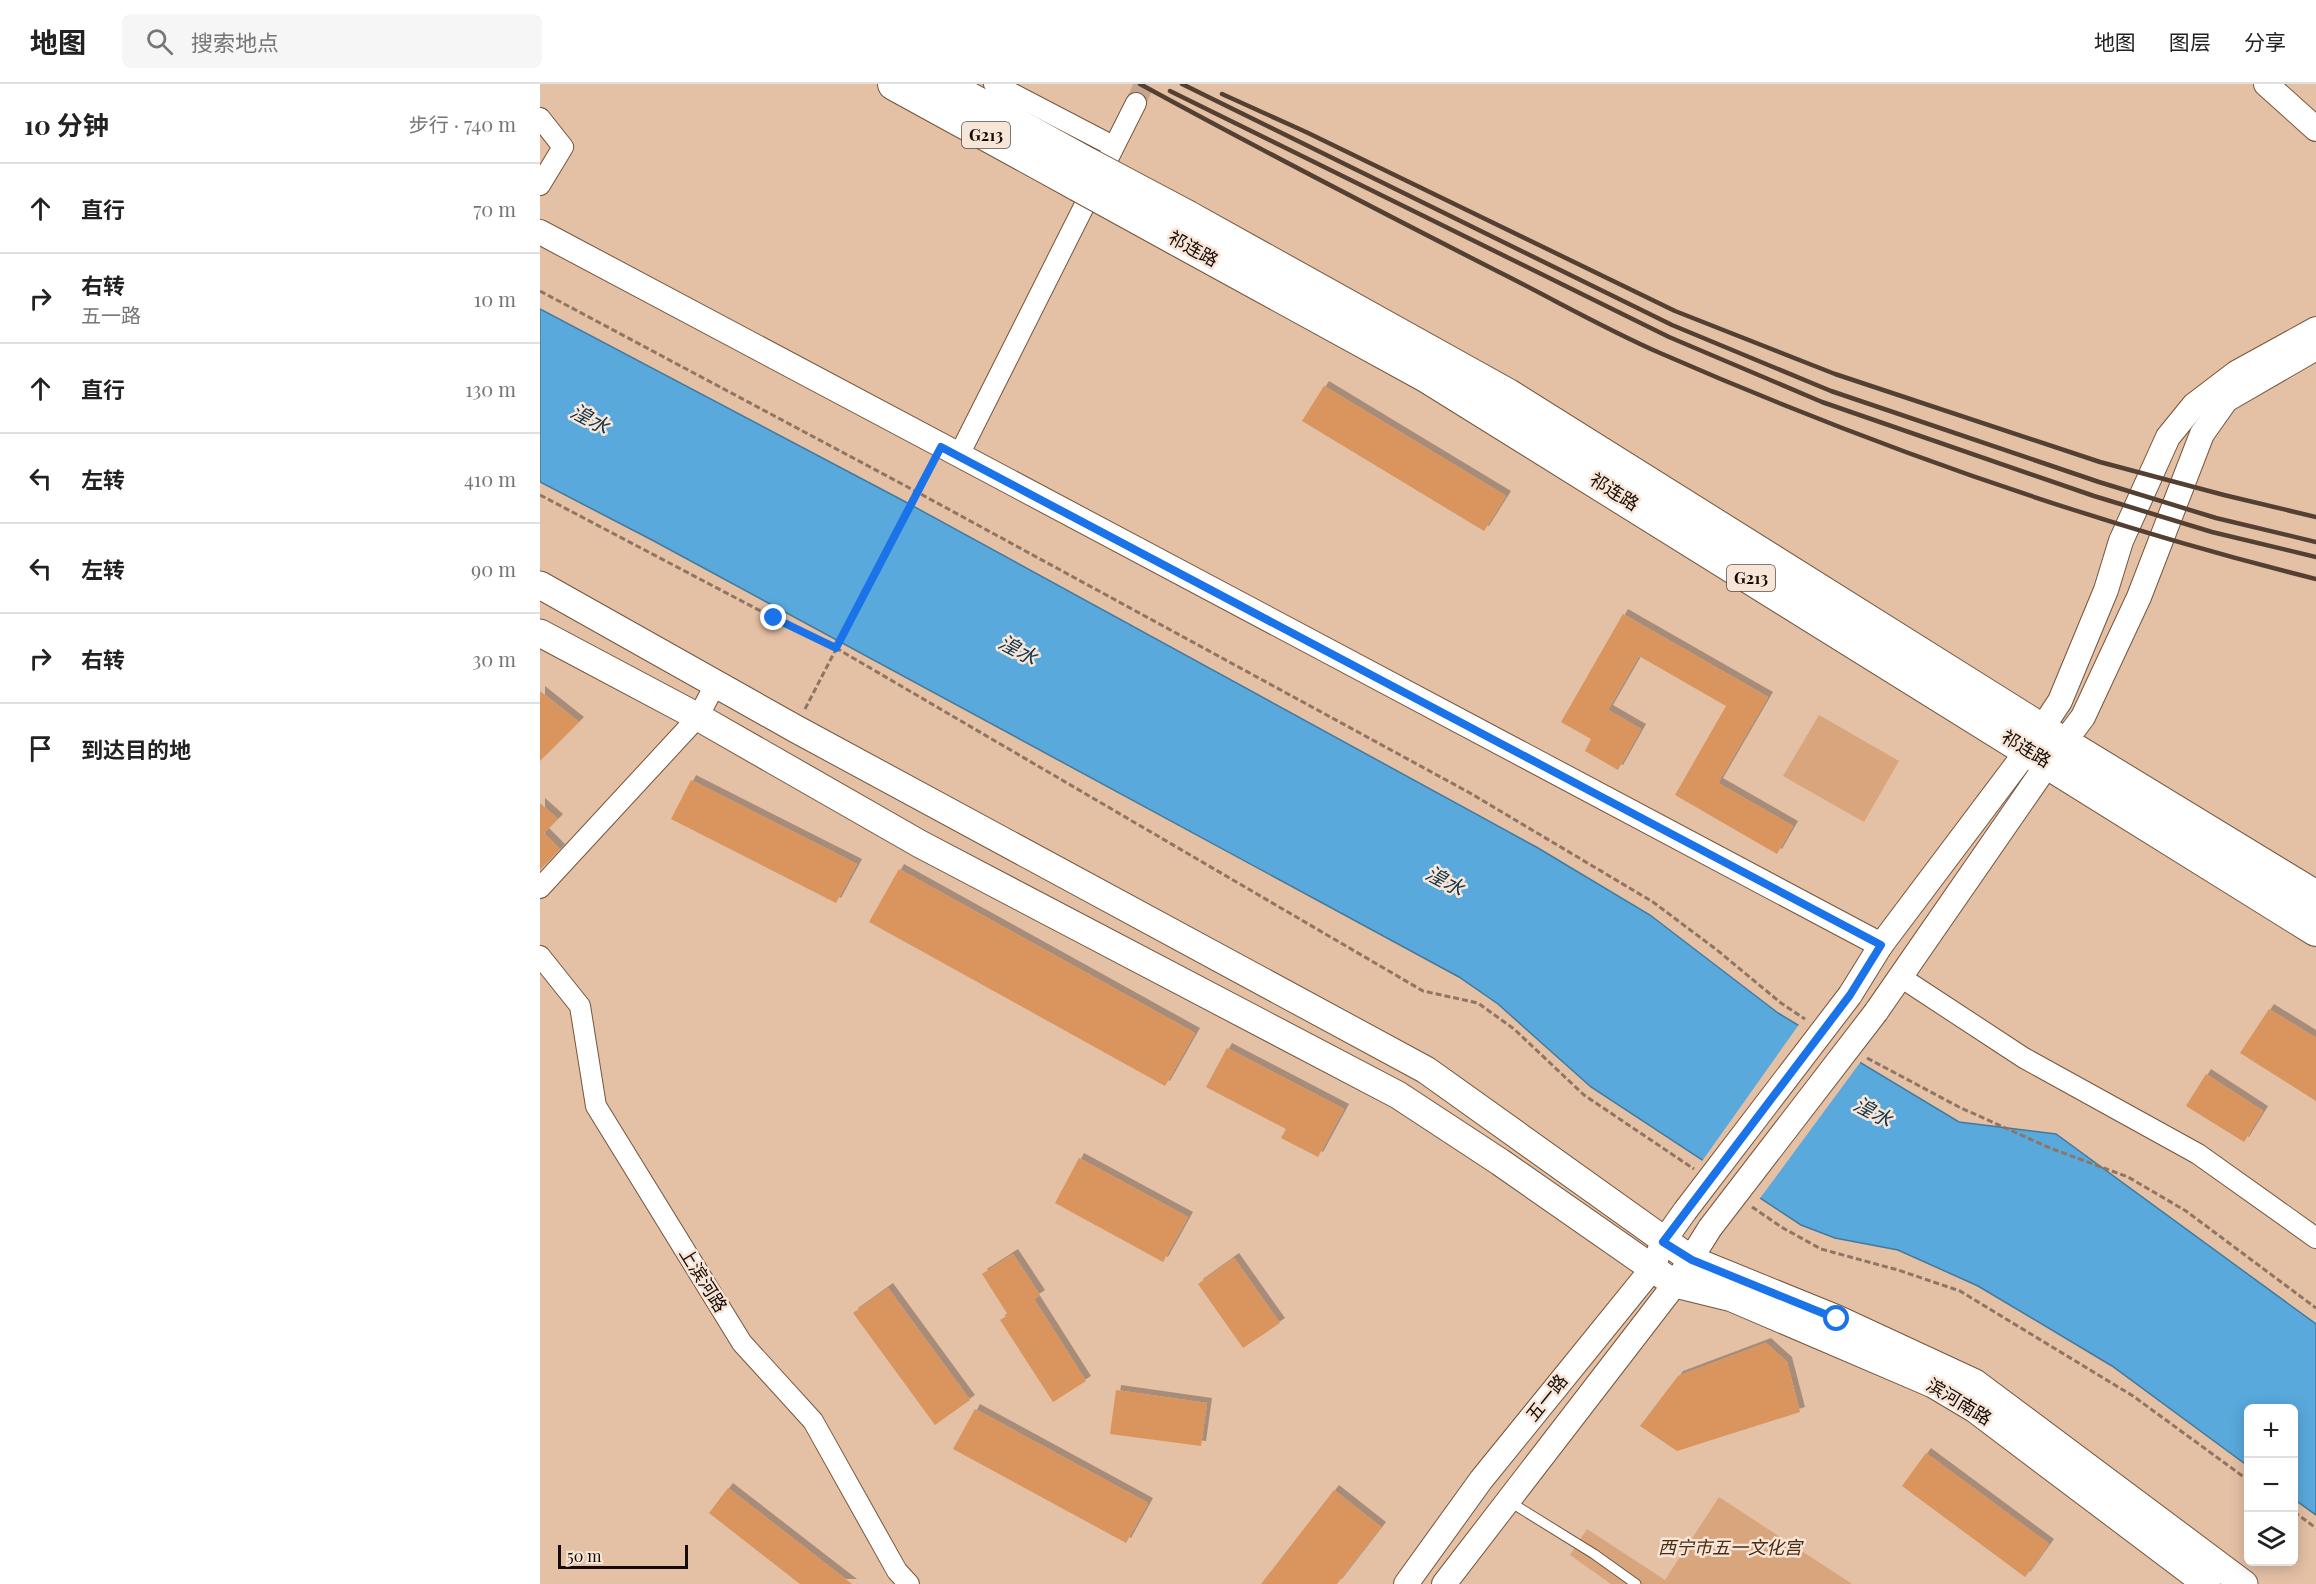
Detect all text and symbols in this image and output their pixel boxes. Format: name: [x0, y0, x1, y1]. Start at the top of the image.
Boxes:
search box: [122, 14, 542, 68]
text: 地图: [30, 23, 86, 60]
icon: search: [143, 25, 176, 58]
text: 搜索地点: [191, 27, 279, 57]
text: 地图: [2094, 27, 2136, 55]
text: 图层: [2169, 27, 2211, 55]
text: 分享: [2244, 27, 2286, 55]
text: 10 分钟: [24, 107, 109, 142]
text: 步行 · 740 m: [409, 110, 516, 137]
road number: G213: [962, 122, 1010, 148]
icon: ahead: [24, 192, 57, 225]
text: 直行: [81, 194, 125, 224]
text: 70 m: [473, 195, 516, 222]
street label: 祁连路: [1164, 225, 1223, 272]
text: 右转: [81, 270, 125, 300]
icon: right: [24, 282, 57, 315]
text: 10 m: [474, 285, 516, 312]
text: 五一路: [81, 301, 141, 328]
icon: ahead: [24, 372, 57, 405]
text: 直行: [81, 374, 125, 404]
text: 130 m: [465, 375, 516, 402]
water label: 湟水: [567, 396, 616, 439]
icon: left: [24, 462, 57, 495]
text: 左转: [81, 464, 125, 494]
text: 410 m: [464, 465, 516, 492]
street label: 祁连路: [1585, 467, 1644, 516]
icon: left: [24, 552, 57, 585]
text: 左转: [81, 554, 125, 584]
text: 90 m: [471, 555, 516, 582]
road number: G213: [1727, 565, 1775, 591]
route end: [760, 604, 786, 630]
water label: 湟水: [995, 627, 1044, 670]
icon: right: [24, 642, 57, 675]
text: 右转: [81, 644, 125, 674]
text: 30 m: [472, 645, 516, 672]
street label: 祁连路: [1997, 724, 2056, 772]
icon: arrive: [24, 732, 57, 765]
text: 到达目的地: [81, 734, 191, 764]
water label: 湟水: [1422, 858, 1471, 901]
water label: 湟水: [1850, 1089, 1899, 1132]
street label: 上滨河路: [675, 1243, 733, 1316]
route start: [1823, 1305, 1849, 1331]
street label: 五一路: [1520, 1369, 1573, 1426]
street label: 滨河南路: [1922, 1372, 1997, 1430]
map controls: [2244, 1404, 2298, 1566]
button: +: [2244, 1404, 2298, 1458]
button: −: [2244, 1458, 2298, 1512]
button: layers: [2244, 1512, 2298, 1566]
park label: 西宁市五一文化宫: [1658, 1535, 1804, 1559]
scale bar: [558, 1542, 688, 1570]
text: 50 m: [567, 1545, 601, 1566]

